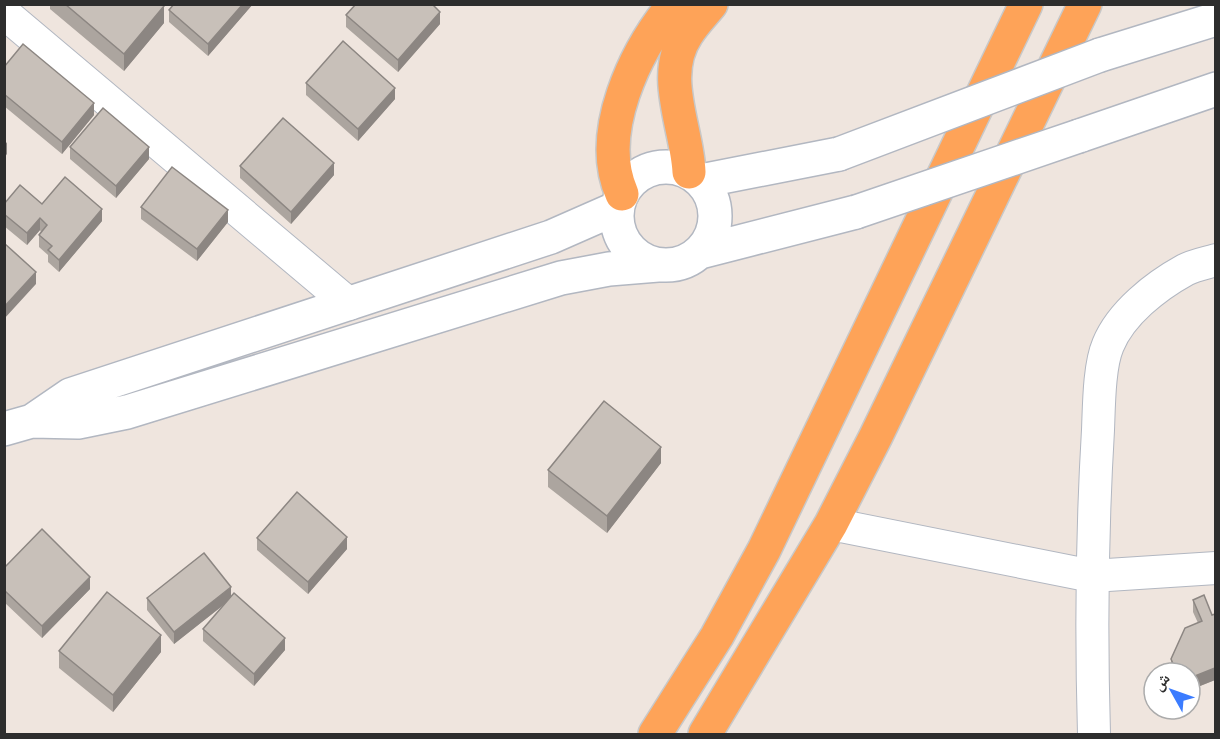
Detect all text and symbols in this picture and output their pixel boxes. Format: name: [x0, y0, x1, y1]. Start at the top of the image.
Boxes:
north arrow: [1142, 661, 1202, 721]
text: ش: [1147, 668, 1174, 694]

